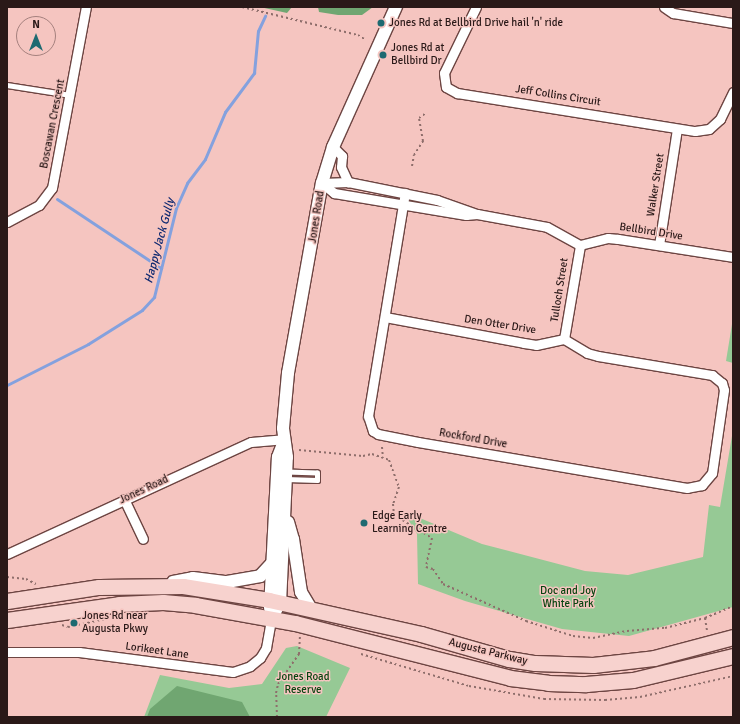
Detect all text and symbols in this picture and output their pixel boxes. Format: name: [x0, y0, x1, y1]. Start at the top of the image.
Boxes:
north arrow: [16, 16, 56, 56]
place label: Jones Rd at Bellbird Drive hail 'n' ride: [389, 16, 563, 30]
text: N: [32, 18, 40, 31]
marker: Jones Rd at Bellbird Drive hail 'n' ride: [376, 18, 386, 28]
place label: Jones Rd at Bellbird Dr: [391, 42, 444, 68]
marker: Jones Rd at Bellbird Dr: [378, 50, 388, 60]
street label: Boscawan Crescent: [38, 78, 68, 170]
street label: Jeff Collins Circuit: [514, 83, 602, 109]
street label: Walker Street: [644, 153, 668, 217]
street label: Jones Road: [306, 190, 328, 244]
water label: Happy Jack Gully: [142, 197, 178, 285]
street label: Bellbird Drive: [618, 220, 684, 244]
street label: Tulloch Street: [548, 257, 572, 323]
street label: Den Otter Drive: [463, 313, 537, 337]
street label: Rockford Drive: [438, 427, 508, 451]
street label: Jones Road: [117, 473, 171, 507]
place label: Edge Early Learning Centre: [372, 510, 447, 536]
marker: Edge Early Learning Centre: [359, 518, 369, 528]
park label: Doc and Joy White Park: [540, 585, 596, 611]
place label: Jones Rd near Augusta Pkwy: [82, 610, 148, 636]
marker: Jones Rd near Augusta Pkwy: [69, 618, 79, 628]
street label: Augusta Parkway: [447, 636, 529, 668]
street label: Lorikeet Lane: [125, 640, 189, 662]
park label: Jones Road Reserve: [277, 671, 329, 697]

